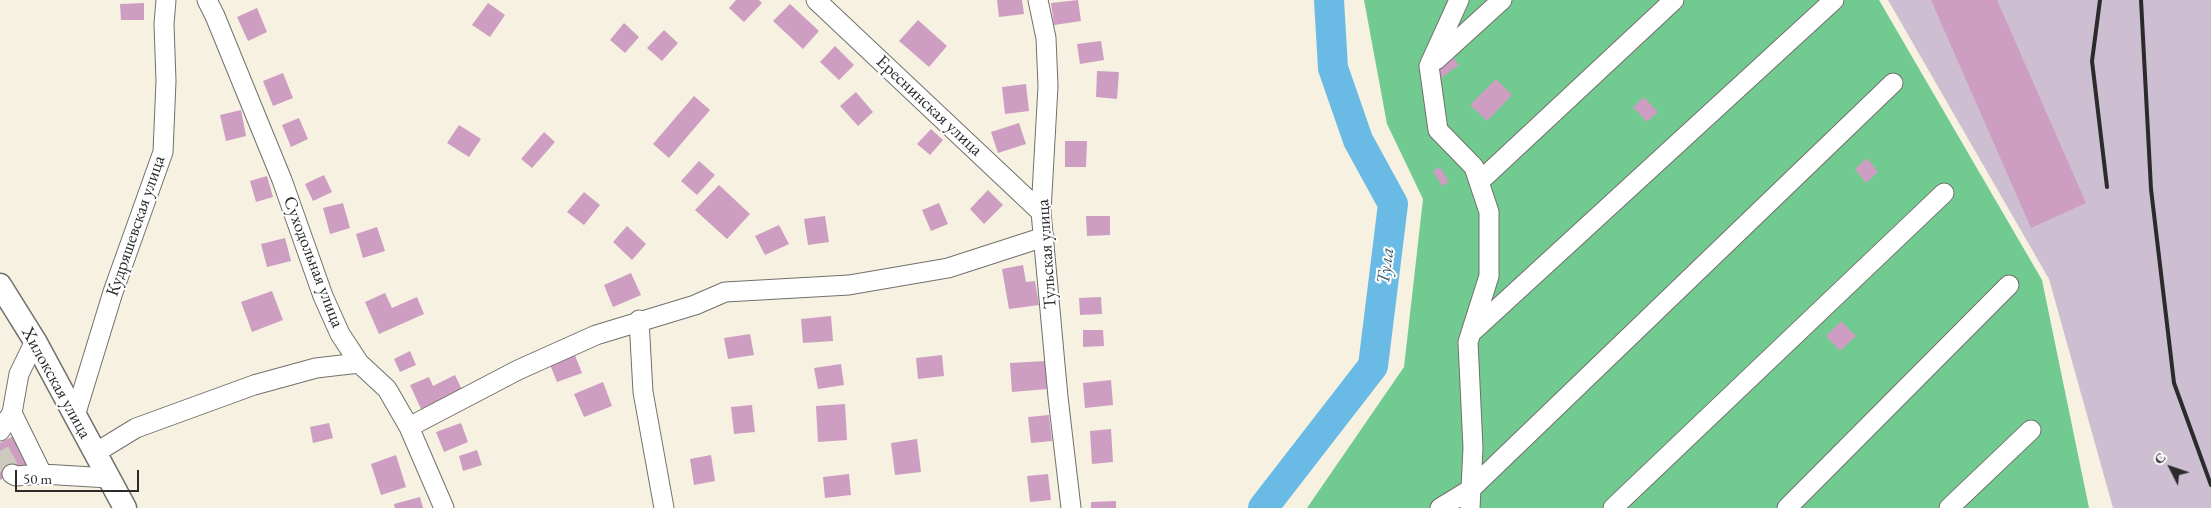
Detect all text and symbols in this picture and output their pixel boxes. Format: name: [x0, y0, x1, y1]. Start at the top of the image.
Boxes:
street label: Ереснинская улица: [871, 51, 987, 161]
street label: Кудряшевская улица: [102, 153, 170, 299]
street label: Суходольная улица: [278, 193, 348, 331]
street label: Тульская улица: [1032, 198, 1062, 310]
water label: Тула: [1372, 246, 1400, 286]
street label: Хилокская улица: [16, 323, 96, 443]
north arrow: [2146, 443, 2196, 493]
text: С: [2150, 449, 2170, 468]
scale bar: [18, 460, 141, 492]
text: 50 m: [23, 469, 52, 488]

